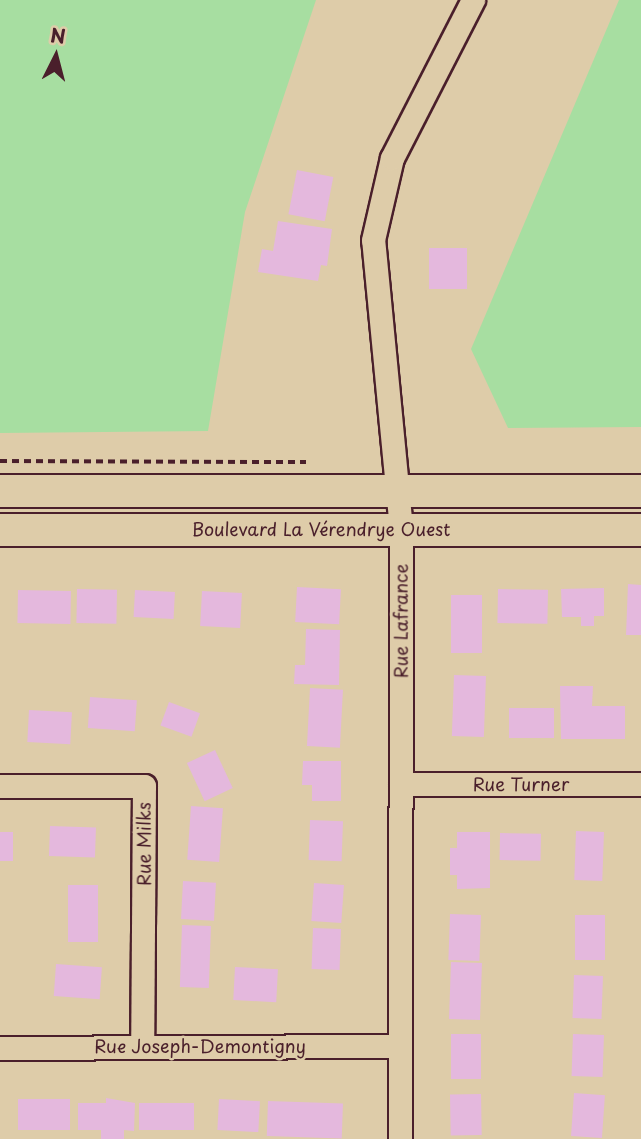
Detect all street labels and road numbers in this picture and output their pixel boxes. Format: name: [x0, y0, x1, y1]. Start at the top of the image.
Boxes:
street label: Boulevard La Vérendrye Ouest: [190, 518, 452, 540]
street label: Rue Lafrance: [390, 564, 412, 678]
street label: Rue Turner: [473, 773, 569, 795]
street label: Rue Milks: [133, 801, 155, 887]
street label: Rue Joseph-Demontigny: [93, 1035, 307, 1057]

